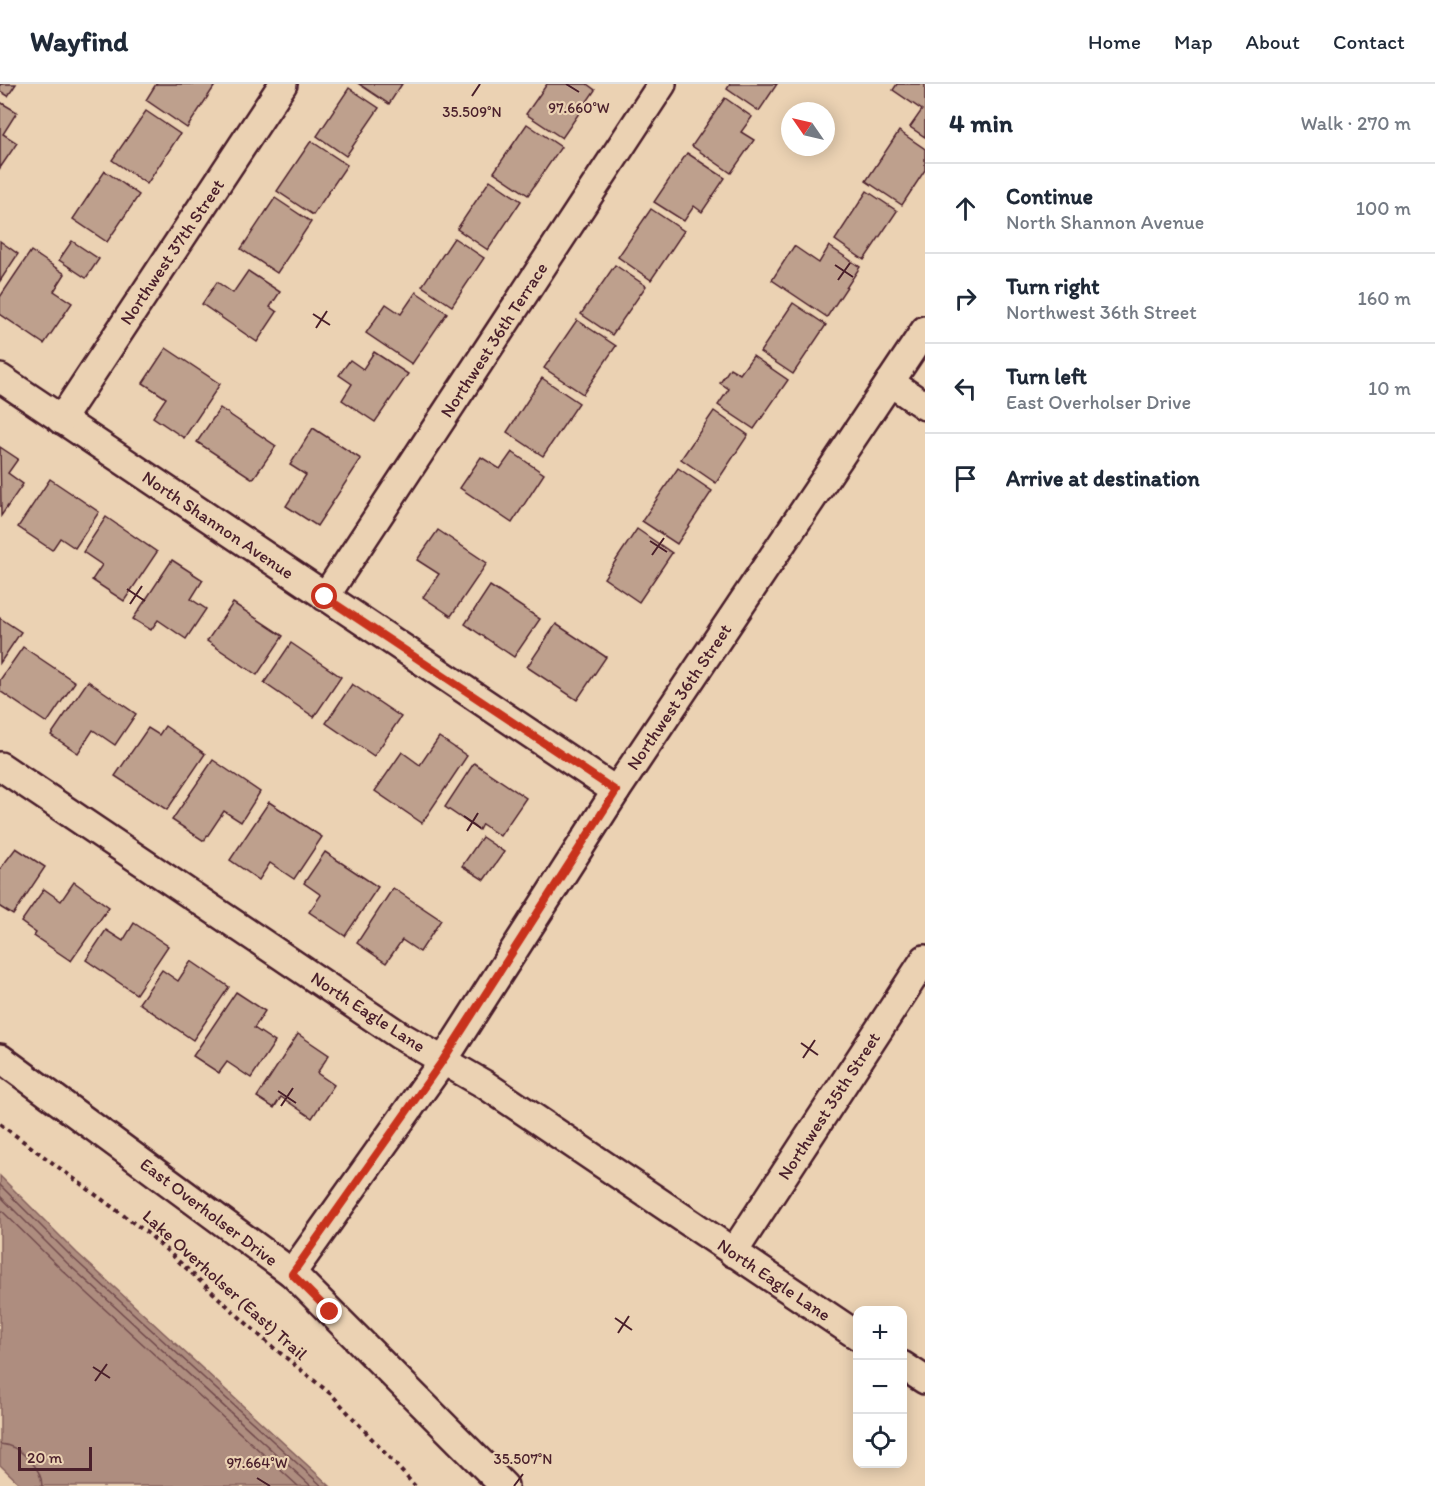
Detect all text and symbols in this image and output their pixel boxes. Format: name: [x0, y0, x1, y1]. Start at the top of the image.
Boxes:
text: Wayfind: [30, 24, 128, 58]
text: Home: [1088, 29, 1141, 54]
text: Map: [1174, 29, 1213, 54]
text: About: [1246, 29, 1300, 54]
text: Contact: [1333, 29, 1405, 54]
text: 97.660°W: [548, 99, 610, 117]
north arrow: [781, 102, 835, 156]
text: 35.509°N: [442, 103, 502, 121]
text: 4 min: [949, 107, 1013, 139]
text: Walk · 270 m: [1300, 111, 1411, 135]
street label: Northwest 37th Street: [115, 175, 229, 329]
text: Continue: [1006, 183, 1093, 210]
icon: ahead: [949, 192, 982, 225]
text: 100 m: [1356, 196, 1411, 220]
text: North Shannon Avenue: [1006, 210, 1204, 234]
street label: Northwest 36th Terrace: [436, 258, 552, 422]
text: Turn right: [1006, 273, 1100, 300]
icon: right: [949, 282, 982, 315]
text: 160 m: [1358, 286, 1411, 310]
text: Northwest 36th Street: [1006, 300, 1197, 324]
text: Turn left: [1006, 363, 1087, 390]
icon: left: [949, 372, 982, 405]
text: 10 m: [1368, 376, 1411, 400]
text: East Overholser Drive: [1006, 390, 1191, 414]
icon: arrive: [949, 462, 982, 495]
text: Arrive at destination: [1006, 465, 1200, 492]
street label: North Shannon Avenue: [138, 466, 298, 584]
route start: [311, 583, 337, 609]
street label: Northwest 36th Street: [622, 619, 736, 774]
street label: North Eagle Lane: [307, 967, 429, 1057]
street label: Northwest 35th Street: [773, 1028, 885, 1184]
street label: East Overholser Drive: [136, 1153, 282, 1271]
street label: Lake Overholser (East) Trail: [138, 1205, 312, 1365]
street label: North Eagle Lane: [713, 1234, 835, 1326]
route end: [316, 1298, 342, 1324]
map controls: [853, 1306, 907, 1468]
button: +: [853, 1306, 907, 1360]
button: −: [853, 1360, 907, 1414]
button: locate: [853, 1414, 907, 1468]
scale bar: [18, 1444, 92, 1472]
text: 20 m: [27, 1448, 62, 1467]
text: 35.507°N: [494, 1450, 552, 1468]
text: 97.664°W: [226, 1454, 288, 1472]

